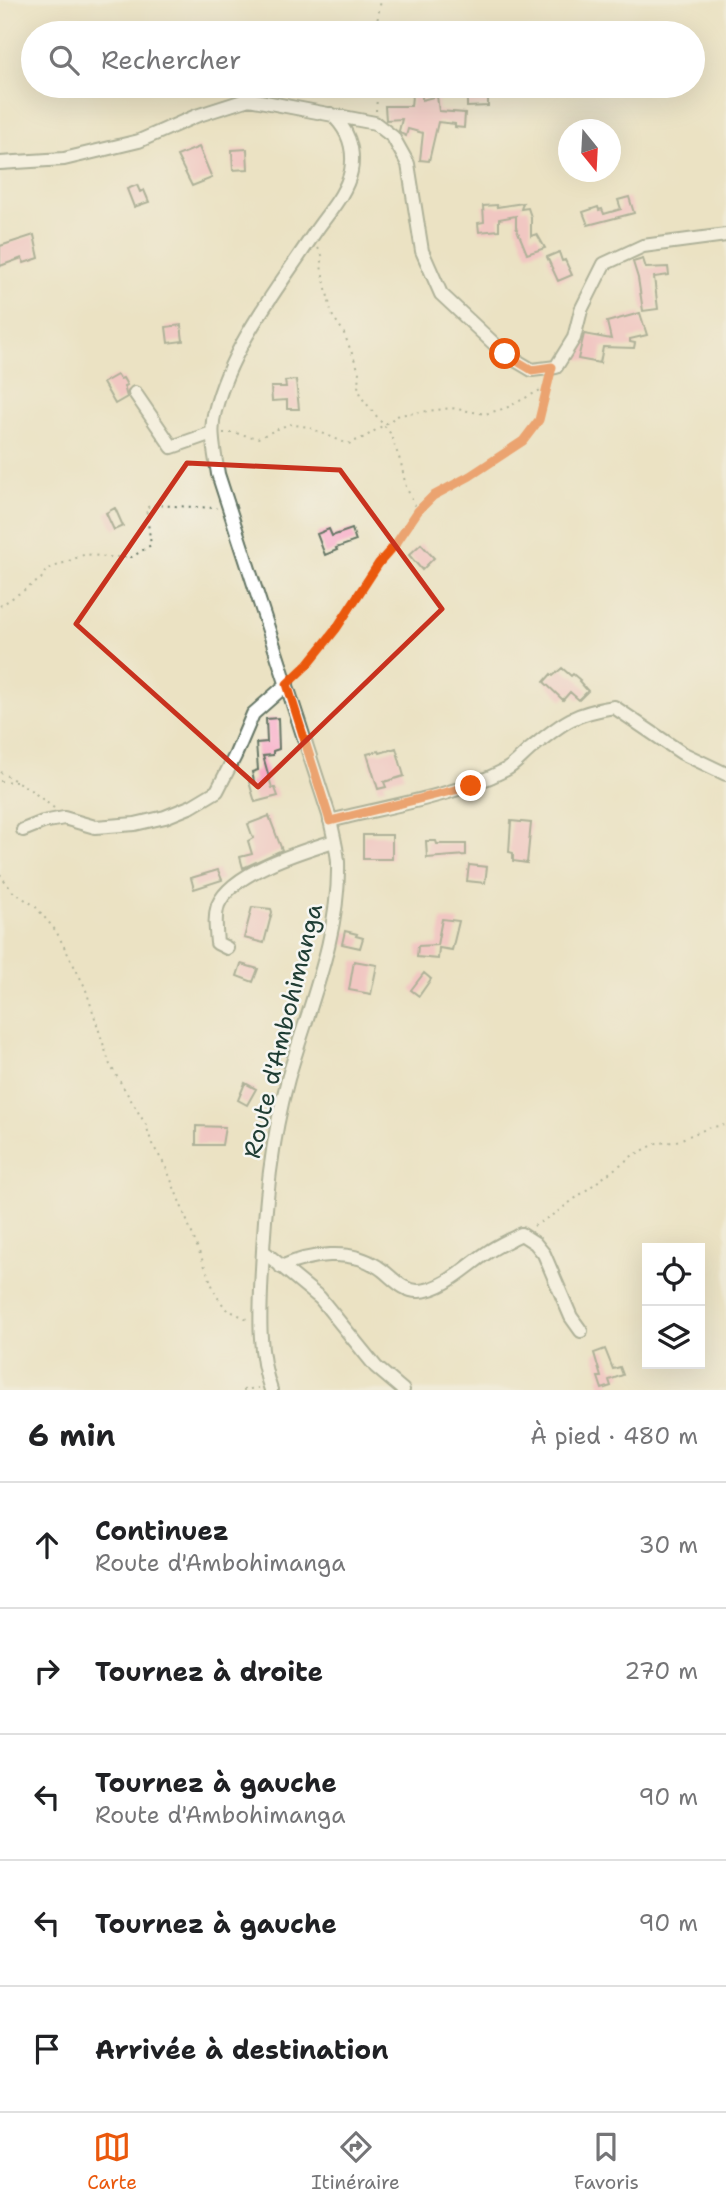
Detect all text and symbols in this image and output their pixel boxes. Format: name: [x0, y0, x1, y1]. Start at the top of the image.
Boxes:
search box: [21, 21, 705, 98]
icon: search: [45, 41, 83, 79]
text: Rechercher: [101, 42, 241, 77]
north arrow: [558, 119, 621, 182]
route start: [489, 338, 520, 369]
route end: [455, 770, 486, 801]
street label: Route d'Ambohimanga: [236, 900, 330, 1162]
map controls: [642, 1243, 705, 1369]
button: locate: [642, 1243, 705, 1306]
button: layers: [642, 1306, 705, 1369]
text: 6 min: [28, 1415, 115, 1456]
text: À pied · 480 m: [530, 1421, 698, 1451]
text: Continuez: [95, 1513, 229, 1548]
icon: ahead: [28, 1526, 66, 1564]
text: 30 m: [639, 1530, 698, 1560]
text: Route d'Ambohimanga: [95, 1548, 346, 1578]
icon: right: [28, 1652, 66, 1690]
text: Tournez à droite: [95, 1654, 323, 1689]
text: 270 m: [624, 1656, 698, 1686]
text: Tournez à gauche: [95, 1765, 337, 1800]
icon: left: [28, 1778, 66, 1816]
text: 90 m: [638, 1782, 698, 1812]
text: Route d'Ambohimanga: [95, 1800, 346, 1830]
icon: left: [28, 1904, 66, 1942]
text: Tournez à gauche: [95, 1906, 337, 1941]
text: 90 m: [638, 1908, 698, 1938]
icon: arrive: [28, 2030, 66, 2068]
text: Arrivée à destination: [95, 2032, 389, 2067]
tab: Carte: [87, 2128, 137, 2195]
tab: Itinéraire: [311, 2128, 400, 2195]
tab: Favoris: [574, 2128, 639, 2195]

